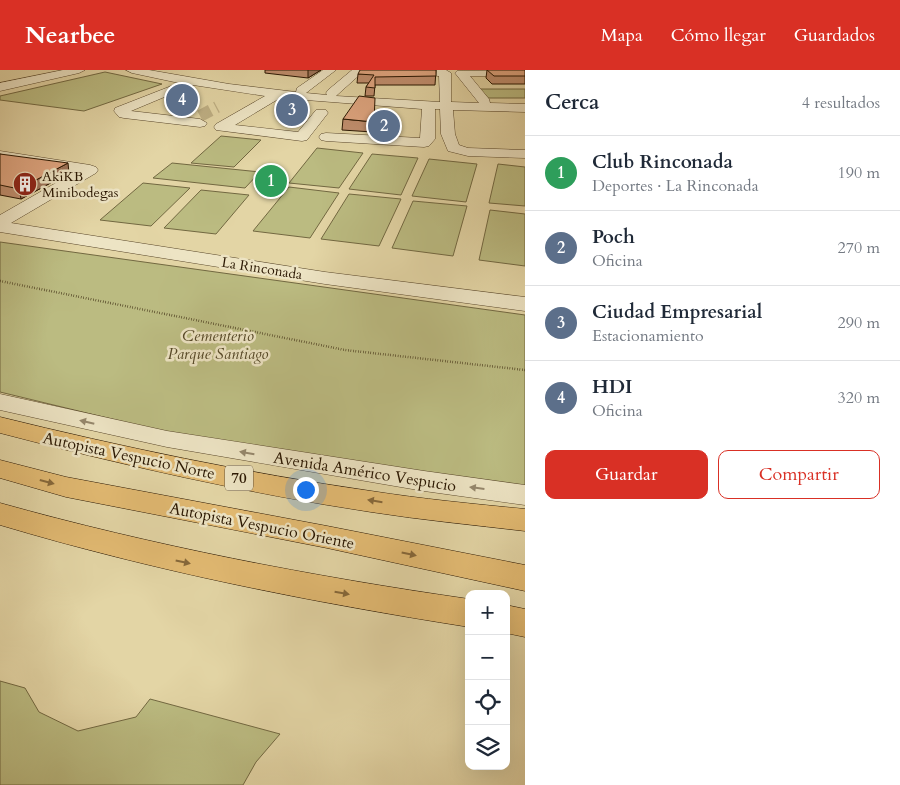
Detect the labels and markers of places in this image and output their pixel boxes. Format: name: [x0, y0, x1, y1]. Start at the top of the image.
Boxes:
pin: 4: [166, 81, 198, 119]
pin: 3: [276, 91, 308, 129]
pin: 2: [368, 107, 400, 145]
pin: 1: [255, 162, 287, 200]
place label: AkiKB Minibodegas: [42, 167, 119, 202]
building icon: AkiKB Minibodegas: [12, 171, 38, 197]

